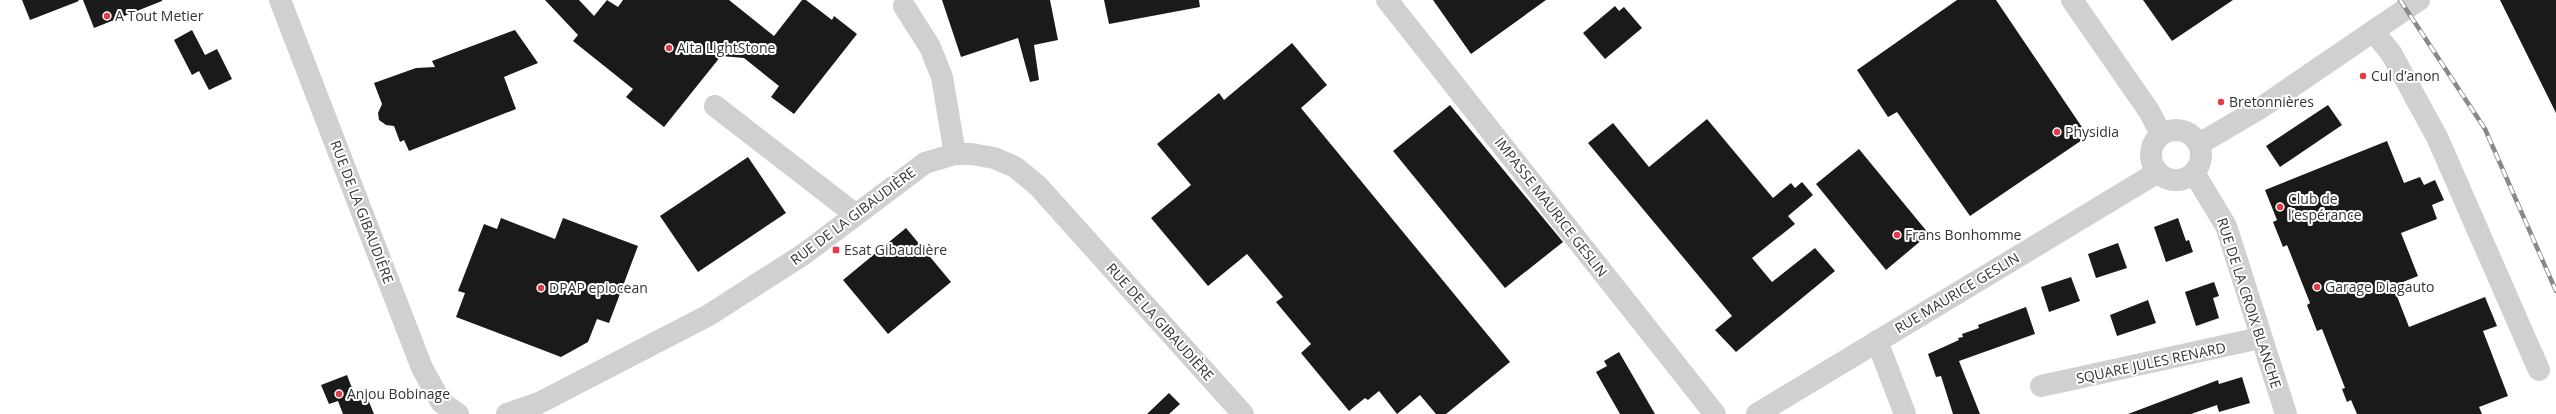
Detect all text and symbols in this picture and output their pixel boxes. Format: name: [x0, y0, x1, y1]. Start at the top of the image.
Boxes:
place label: A Tout Metier: [115, 6, 204, 25]
marker: A Tout Metier: [102, 11, 112, 21]
place label: Aita LightStone: [677, 38, 775, 57]
marker: Aita LightStone: [664, 43, 674, 53]
place label: Cul d’anon: [2371, 66, 2440, 85]
marker: Cul d’anon: [2358, 71, 2368, 81]
place label: Bretonnières: [2229, 92, 2314, 111]
marker: Bretonnières: [2216, 97, 2226, 107]
place label: Physidia: [2065, 122, 2119, 141]
marker: Physidia: [2052, 127, 2062, 137]
street label: IMPASSE MAURICE GESLIN: [1491, 133, 1612, 280]
street label: RUE DE LA GIBAUDIÈRE: [326, 137, 399, 286]
street label: RUE DE LA GIBAUDIÈRE: [786, 162, 919, 269]
place label: Club de l’espérance: [2288, 189, 2362, 224]
marker: Club de l’espérance: [2275, 202, 2285, 212]
street label: RUE DE LA CROIX BLANCHE: [2213, 215, 2286, 391]
place label: Frans Bonhomme: [1905, 225, 2022, 244]
marker: Frans Bonhomme: [1892, 230, 1902, 240]
place label: Esat Gibaudière: [844, 240, 947, 259]
marker: Esat Gibaudière: [831, 245, 841, 255]
street label: RUE MAURICE GESLIN: [1891, 248, 2023, 337]
street label: RUE DE LA GIBAUDIÈRE: [1102, 259, 1218, 385]
place label: Garage Diagauto: [2325, 277, 2434, 296]
place label: DPAP epiocean: [549, 278, 648, 297]
marker: Garage Diagauto: [2312, 282, 2322, 292]
marker: DPAP epiocean: [536, 283, 546, 293]
street label: SQUARE JULES RENARD: [2074, 337, 2228, 388]
place label: Anjou Bobinage: [347, 384, 450, 403]
marker: Anjou Bobinage: [334, 389, 344, 399]

